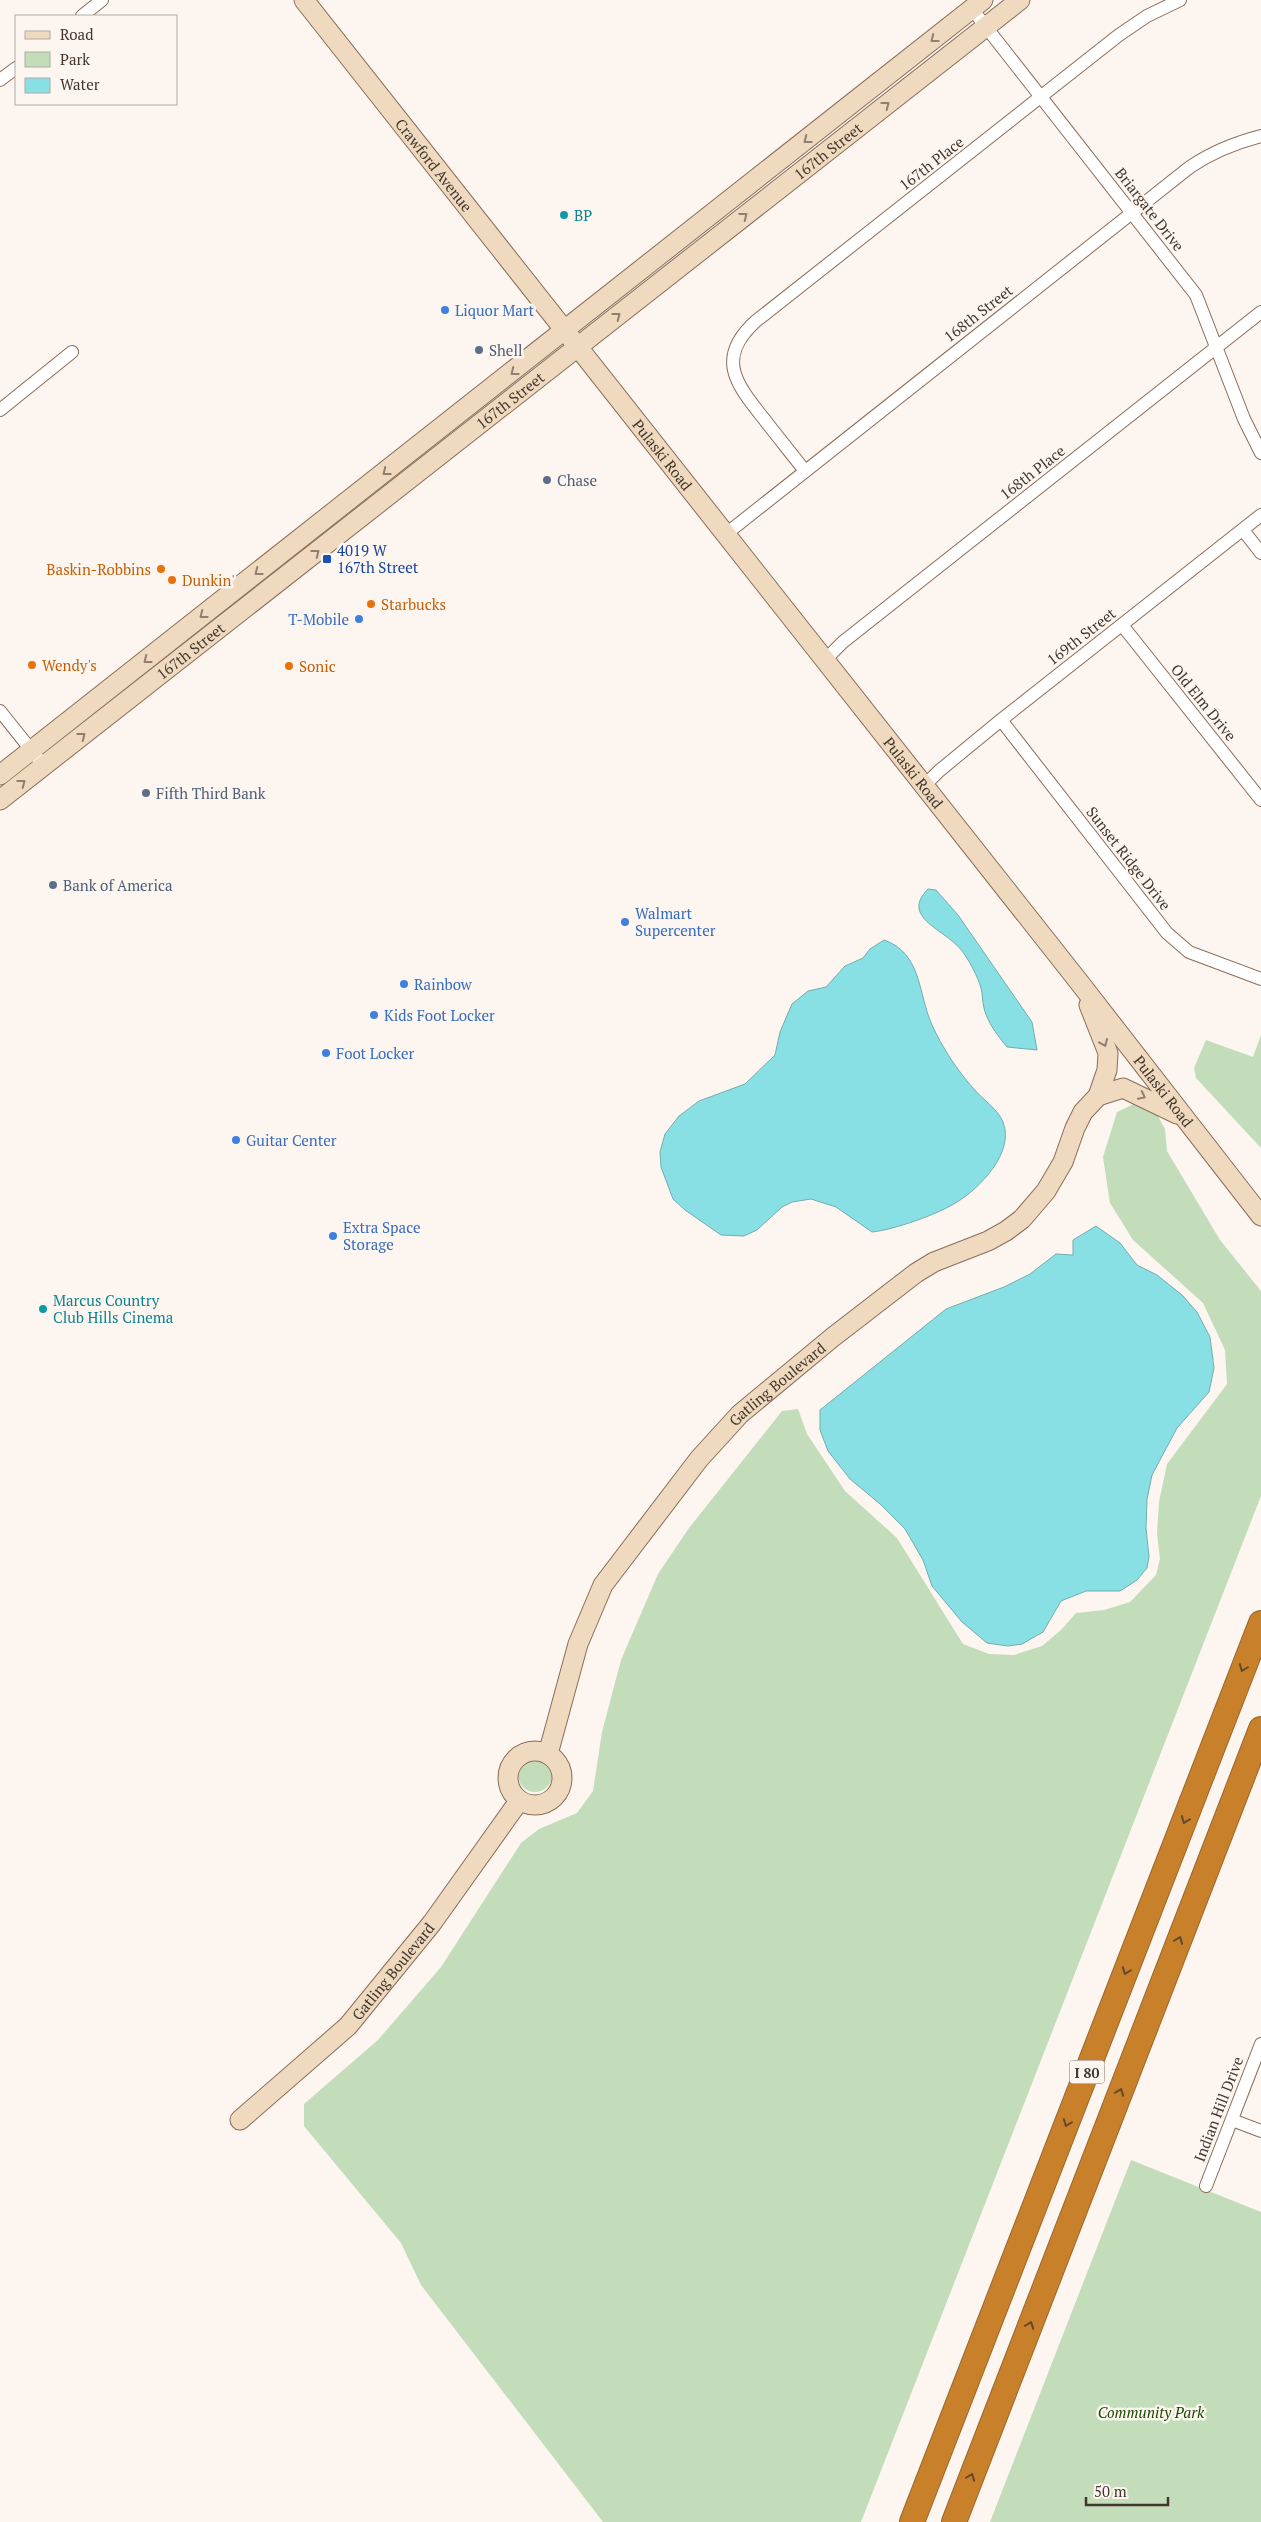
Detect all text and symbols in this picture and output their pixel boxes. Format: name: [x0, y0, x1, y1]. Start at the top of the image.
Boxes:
legend: [15, 15, 178, 105]
text: Road: [60, 24, 93, 44]
one-way arrow: [931, 34, 940, 42]
text: Park: [60, 49, 90, 69]
text: Water: [60, 74, 100, 94]
one-way arrow: [880, 102, 890, 111]
street label: Crawford Avenue: [391, 114, 477, 216]
street label: 167th Street: [790, 118, 866, 184]
street label: 167th Place: [895, 132, 967, 194]
one-way arrow: [803, 135, 812, 144]
street label: Briargate Drive: [1111, 163, 1189, 255]
place label: BP: [574, 205, 592, 225]
marker: BP: [558, 209, 570, 221]
one-way arrow: [739, 213, 748, 222]
street label: 168th Street: [940, 280, 1017, 346]
place label: Liquor Mart: [455, 300, 535, 320]
marker: Liquor Mart: [439, 304, 451, 316]
one-way arrow: [611, 314, 620, 322]
place label: Shell: [489, 340, 522, 360]
marker: Shell: [473, 344, 485, 356]
one-way arrow: [511, 366, 520, 374]
street label: 167th Street: [472, 367, 548, 433]
street label: Pulaski Road: [628, 415, 697, 494]
street label: 168th Place: [995, 440, 1069, 504]
one-way arrow: [382, 466, 392, 475]
place label: Chase: [557, 470, 597, 490]
marker: Chase: [541, 474, 553, 486]
place label: 4019 W 167th Street: [337, 540, 419, 577]
one-way arrow: [310, 550, 319, 558]
marker: 4019 W 167th Street: [321, 553, 333, 565]
place label: Baskin-Robbins: [46, 559, 151, 579]
marker: Baskin-Robbins: [155, 563, 167, 575]
one-way arrow: [255, 567, 264, 575]
place label: Dunkin': [182, 570, 235, 590]
marker: Dunkin': [166, 574, 178, 586]
place label: Starbucks: [381, 594, 446, 614]
marker: Starbucks: [365, 598, 377, 610]
street label: 169th Street: [1043, 603, 1120, 669]
place label: T-Mobile: [288, 609, 349, 629]
one-way arrow: [200, 610, 209, 618]
marker: T-Mobile: [353, 613, 365, 625]
street label: 167th Street: [152, 617, 229, 684]
one-way arrow: [144, 654, 153, 662]
place label: Wendy's: [42, 655, 97, 675]
place label: Sonic: [299, 656, 336, 676]
marker: Wendy's: [26, 659, 38, 671]
street label: Old Elm Drive: [1167, 659, 1241, 745]
marker: Sonic: [283, 660, 295, 672]
street label: Pulaski Road: [879, 733, 948, 812]
one-way arrow: [76, 734, 85, 742]
one-way arrow: [16, 781, 25, 789]
place label: Fifth Third Bank: [156, 783, 266, 803]
marker: Fifth Third Bank: [140, 787, 152, 799]
street label: Sunset Ridge Drive: [1082, 802, 1176, 914]
place label: Bank of America: [63, 875, 173, 895]
marker: Bank of America: [47, 879, 59, 891]
place label: Walmart Supercenter: [635, 903, 716, 940]
marker: Walmart Supercenter: [619, 916, 631, 928]
place label: Rainbow: [414, 974, 473, 994]
marker: Rainbow: [398, 978, 410, 990]
place label: Kids Foot Locker: [384, 1005, 495, 1025]
marker: Kids Foot Locker: [368, 1009, 380, 1021]
one-way arrow: [1098, 1038, 1108, 1047]
place label: Foot Locker: [336, 1043, 414, 1063]
marker: Foot Locker: [320, 1047, 332, 1059]
street label: Pulaski Road: [1130, 1051, 1198, 1131]
one-way arrow: [1137, 1090, 1146, 1100]
place label: Guitar Center: [246, 1130, 337, 1150]
marker: Guitar Center: [230, 1134, 242, 1146]
place label: Extra Space Storage: [343, 1217, 420, 1254]
marker: Extra Space Storage: [327, 1230, 339, 1242]
place label: Marcus Country Club Hills Cinema: [53, 1290, 174, 1327]
marker: Marcus Country Club Hills Cinema: [37, 1303, 49, 1315]
street label: Gatling Boulevard: [724, 1338, 829, 1430]
one-way arrow: [1239, 1663, 1250, 1672]
one-way arrow: [1181, 1815, 1191, 1823]
street label: Gatling Boulevard: [347, 1918, 438, 2024]
one-way arrow: [1173, 1936, 1183, 1945]
one-way arrow: [1122, 1966, 1132, 1975]
street label: Indian Hill Drive: [1189, 2054, 1247, 2164]
road number: I 80: [1070, 2060, 1104, 2084]
one-way arrow: [1114, 2088, 1124, 2097]
one-way arrow: [1063, 2118, 1073, 2126]
one-way arrow: [1024, 2321, 1034, 2330]
park label: Community Park: [1098, 2402, 1205, 2422]
one-way arrow: [965, 2473, 975, 2481]
scale bar: [1086, 2474, 1168, 2506]
text: 50 m: [1094, 2481, 1127, 2501]

